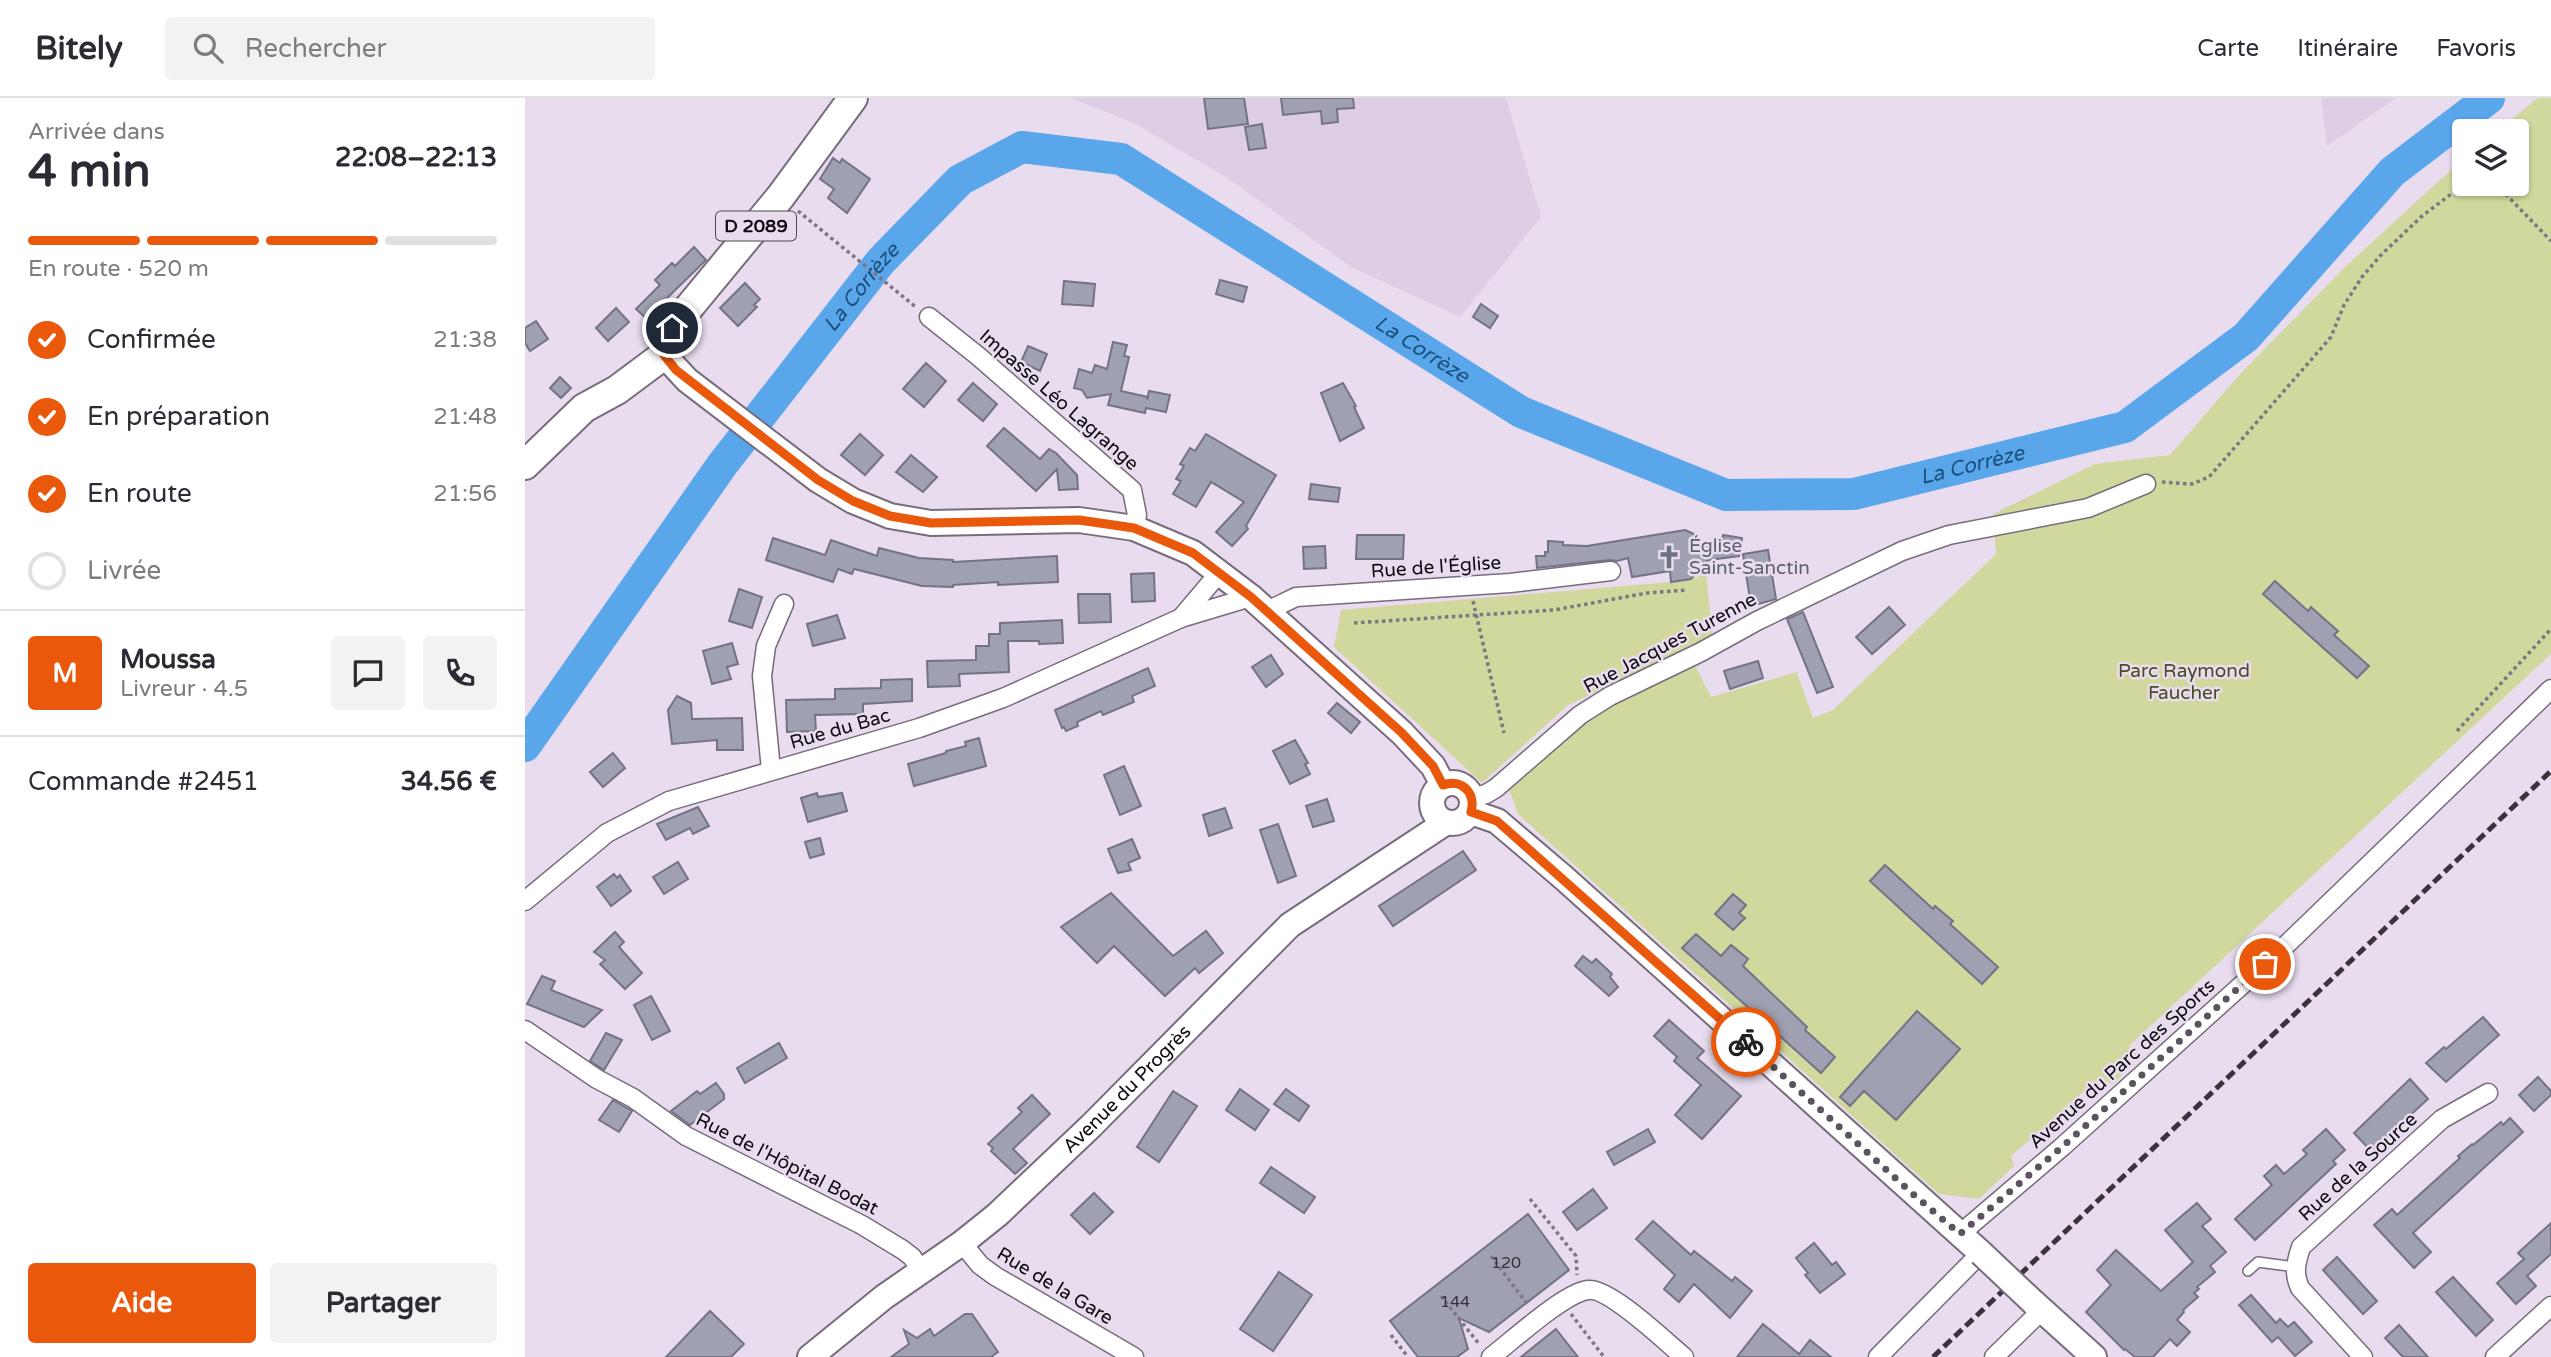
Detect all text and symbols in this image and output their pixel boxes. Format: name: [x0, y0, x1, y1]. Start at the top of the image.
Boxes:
search box: [165, 17, 655, 80]
text: Bitely: [35, 29, 123, 68]
icon: search: [189, 29, 227, 67]
text: Rechercher: [245, 33, 386, 64]
text: Carte: [2197, 34, 2259, 63]
text: Itinéraire: [2297, 34, 2398, 63]
text: Favoris: [2436, 34, 2516, 63]
text: Arrivée dans: [28, 118, 165, 146]
map controls: [2452, 119, 2529, 196]
button: layers: [2452, 119, 2529, 196]
text: 22:08–22:13: [335, 142, 497, 173]
text: 4 min: [28, 144, 151, 199]
road number: D 2089: [716, 211, 796, 240]
water label: La Corrèze: [818, 237, 905, 337]
text: En route · 520 m: [28, 255, 209, 283]
pin: [642, 298, 702, 358]
icon: home: [653, 309, 691, 347]
water label: La Corrèze: [1370, 310, 1475, 389]
icon: check: [28, 321, 66, 359]
text: Confirmée: [87, 324, 216, 355]
street label: Impasse Léo Lagrange: [975, 325, 1143, 475]
text: 21:38: [433, 326, 497, 354]
icon: check: [28, 398, 66, 436]
text: En préparation: [87, 401, 270, 432]
text: 21:48: [433, 403, 497, 431]
water label: La Corrèze: [1917, 440, 2028, 490]
icon: check: [28, 475, 66, 513]
text: En route: [87, 478, 192, 509]
text: 21:56: [433, 480, 497, 508]
place label: Église Saint-Sanctin: [1689, 535, 1810, 579]
church icon: Église Saint-Sanctin: [1655, 543, 1683, 571]
street label: Rue de l'Église: [1370, 551, 1502, 583]
text: Livrée: [87, 555, 161, 586]
street label: Rue Jacques Turenne: [1580, 588, 1760, 698]
button: chat: [331, 636, 405, 710]
button: phone: [423, 636, 497, 710]
text: Moussa: [120, 644, 216, 675]
text: M: [52, 658, 78, 689]
park label: Parc Raymond Faucher: [2118, 660, 2250, 704]
text: Livreur · 4.5: [120, 675, 248, 703]
street label: Rue du Bac: [787, 704, 893, 754]
text: Commande #2451: [28, 766, 259, 797]
text: 34.56 €: [400, 766, 497, 797]
pin: [2235, 934, 2295, 994]
icon: bag: [2246, 945, 2284, 983]
street label: Avenue du Parc des Sports: [2025, 975, 2219, 1153]
courier: [1711, 1007, 1781, 1077]
street label: Avenue du Progrès: [1059, 1021, 1195, 1158]
icon: bike: [1727, 1023, 1765, 1061]
street label: Rue de l'Hôpital Bodat: [692, 1108, 882, 1220]
street label: Rue de la Source: [2294, 1108, 2422, 1226]
street label: Rue de la Gare: [993, 1243, 1117, 1329]
house number: 120: [1491, 1253, 1521, 1273]
button: Aide: [28, 1263, 256, 1343]
button: Partager: [270, 1263, 497, 1343]
house number: 144: [1440, 1292, 1470, 1312]

